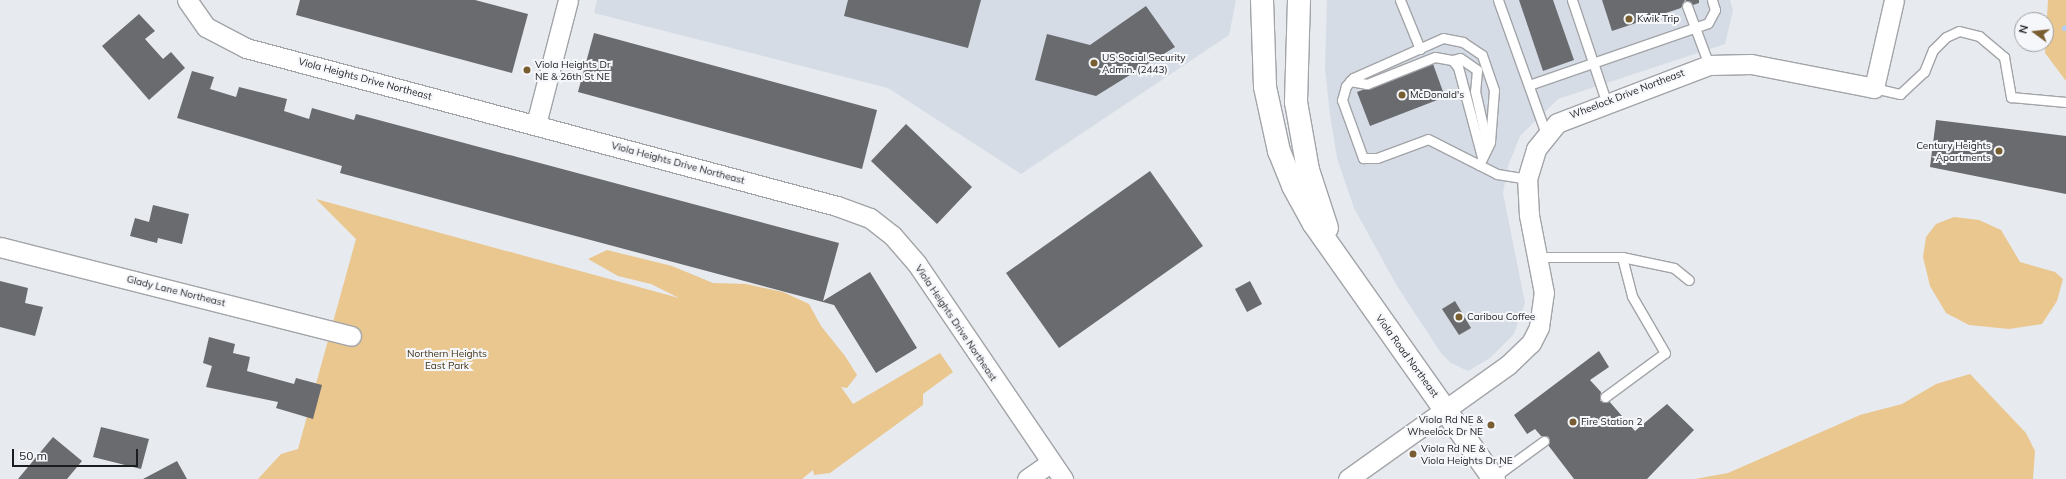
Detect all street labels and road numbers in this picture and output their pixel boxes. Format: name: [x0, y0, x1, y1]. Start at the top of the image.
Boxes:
street label: Viola Heights Drive Northeast: [297, 55, 433, 103]
street label: Wheelock Drive Northeast: [1568, 67, 1686, 121]
street label: Viola Heights Drive Northeast: [610, 139, 746, 187]
street label: Viola Heights Drive Northeast: [913, 263, 999, 383]
street label: Glady Lane Northeast: [125, 273, 227, 309]
street label: Viola Road Northeast: [1373, 312, 1441, 400]

